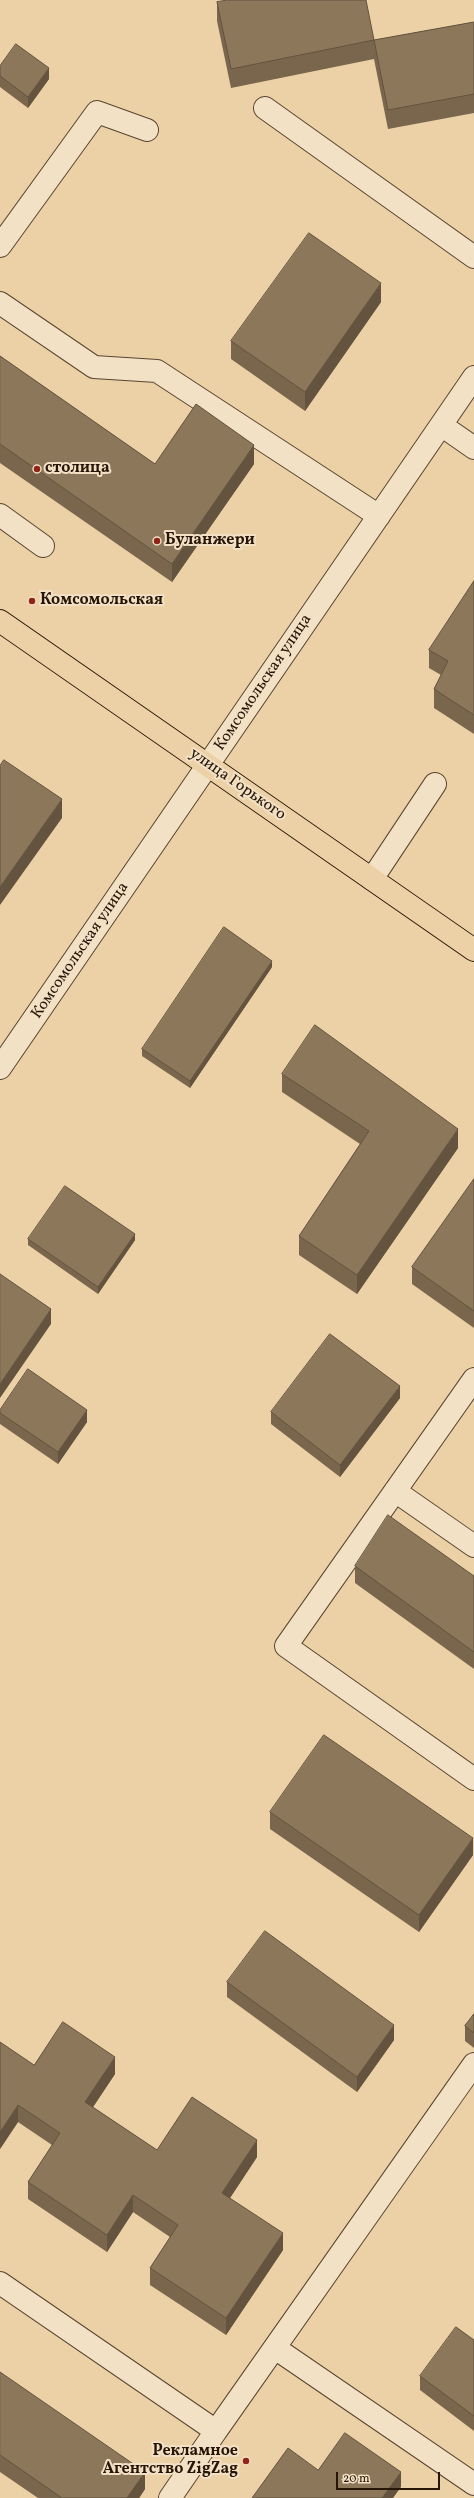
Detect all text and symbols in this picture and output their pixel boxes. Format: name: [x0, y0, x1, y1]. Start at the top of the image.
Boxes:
place label: столица: [45, 459, 110, 479]
marker: столица: [32, 464, 42, 474]
place label: Буланжери: [165, 531, 255, 551]
marker: Буланжери: [152, 536, 162, 546]
place label: Комсомольская: [40, 591, 163, 611]
marker: Комсомольская: [27, 596, 37, 606]
street label: Комсомольская улица: [211, 611, 317, 755]
street label: улица Горького: [185, 745, 289, 825]
street label: Комсомольская улица: [28, 879, 134, 1023]
place label: Рекламное Агентство ZigZag: [103, 2442, 238, 2480]
marker: Рекламное Агентство ZigZag: [241, 2456, 251, 2466]
scale bar: [338, 2464, 442, 2490]
text: 20 m: [343, 2471, 370, 2487]

